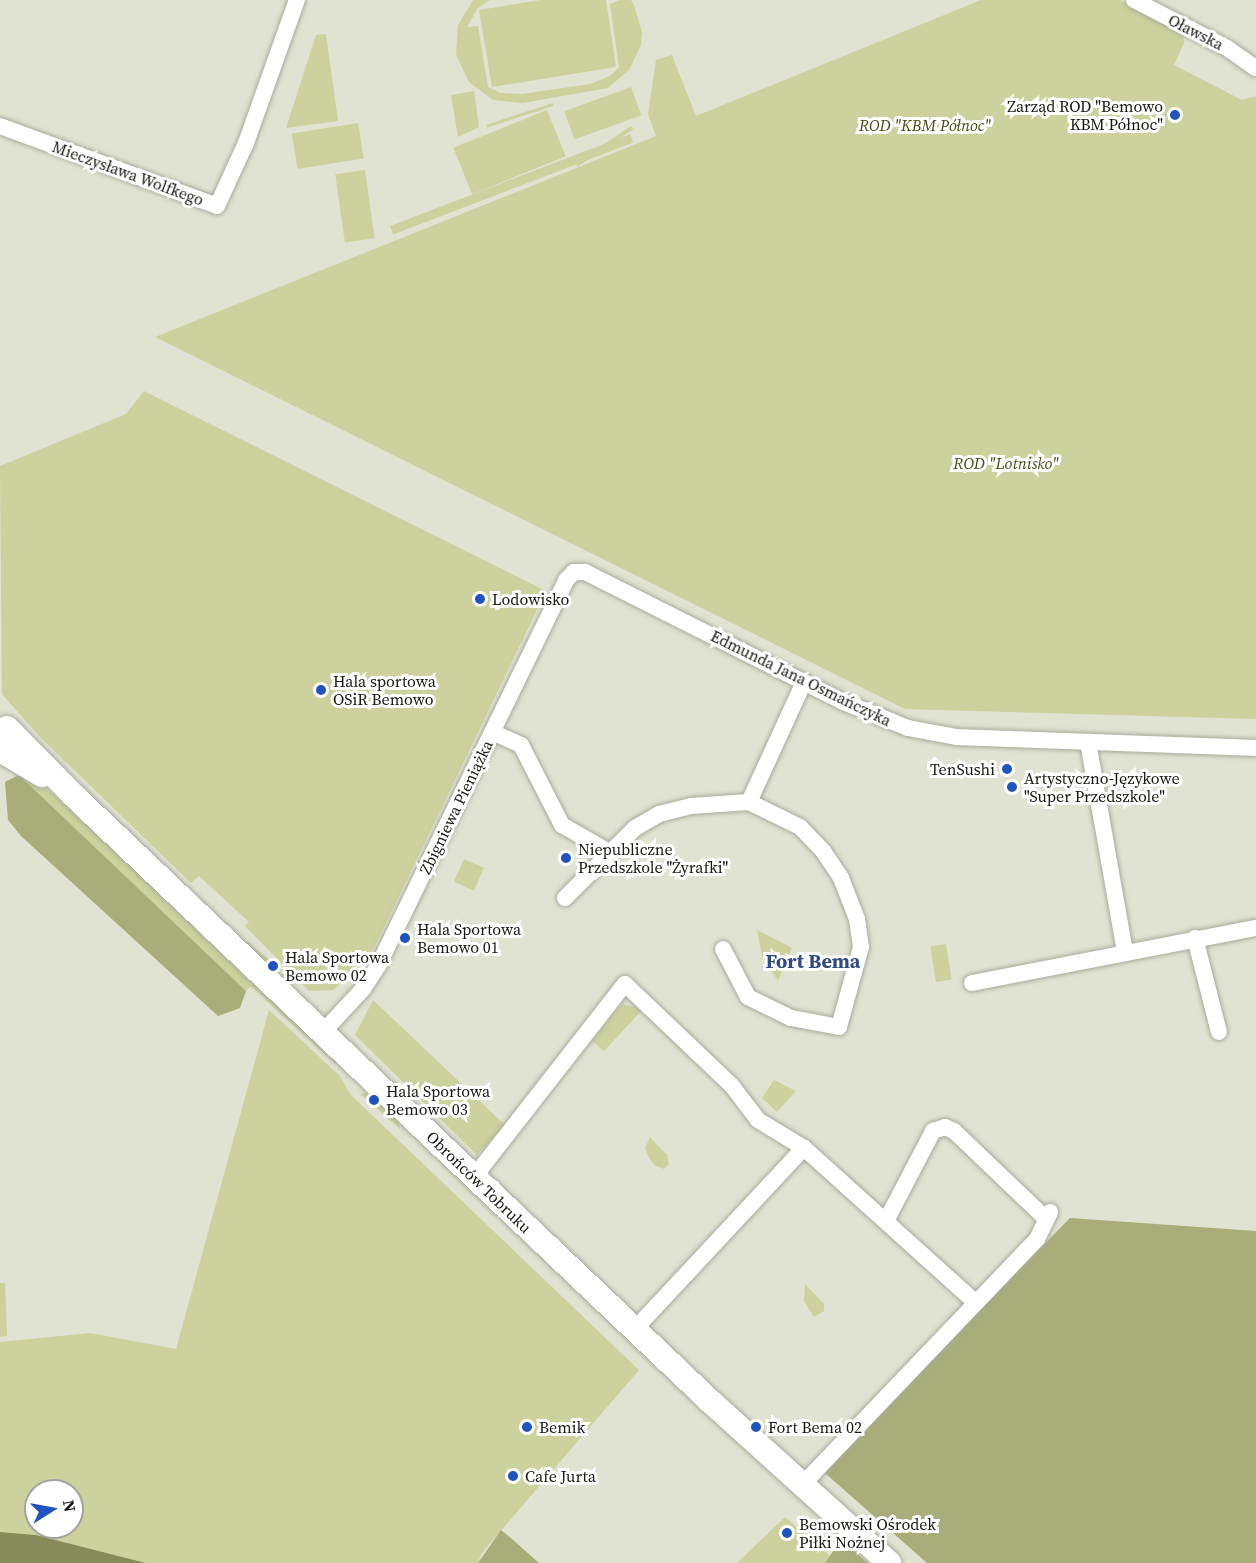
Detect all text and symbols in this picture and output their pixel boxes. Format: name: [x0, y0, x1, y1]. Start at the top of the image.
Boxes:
street label: Oławska: [1165, 10, 1227, 54]
place label: Zarząd ROD "Bemowo KBM Północ": [1007, 96, 1163, 134]
marker: Zarząd ROD "Bemowo KBM Północ": [1168, 108, 1182, 122]
park label: ROD "KBM Północ": [859, 115, 991, 135]
street label: Mieczysława Wolfkego: [49, 137, 207, 209]
park label: ROD "Lotnisko": [953, 453, 1059, 473]
place label: Lodowisko: [492, 589, 569, 609]
marker: Lodowisko: [473, 592, 487, 606]
street label: Edmunda Jana Osmańczyka: [708, 626, 894, 730]
place label: Hala sportowa OSiR Bemowo: [333, 671, 436, 709]
marker: Hala sportowa OSiR Bemowo: [314, 683, 328, 697]
street label: Zbigniewa Pieniążka: [415, 737, 497, 877]
place label: TenSushi: [930, 759, 995, 779]
marker: TenSushi: [1000, 762, 1014, 776]
place label: Artystyczno-Językowe "Super Przedszkole": [1024, 768, 1180, 806]
marker: Artystyczno-Językowe "Super Przedszkole": [1005, 780, 1019, 794]
place label: Niepubliczne Przedszkole "Żyrafki": [578, 839, 728, 877]
marker: Niepubliczne Przedszkole "Żyrafki": [559, 851, 573, 865]
place label: Hala Sportowa Bemowo 01: [417, 919, 521, 957]
marker: Hala Sportowa Bemowo 01: [398, 931, 412, 945]
place label: Hala Sportowa Bemowo 02: [285, 947, 389, 985]
district label: Fort Bema: [766, 949, 860, 973]
marker: Hala Sportowa Bemowo 02: [266, 959, 280, 973]
place label: Hala Sportowa Bemowo 03: [386, 1081, 490, 1119]
marker: Hala Sportowa Bemowo 03: [367, 1093, 381, 1107]
street label: Obrońców Tobruku: [422, 1127, 536, 1237]
place label: Bemik: [539, 1417, 585, 1437]
place label: Fort Bema 02: [768, 1417, 862, 1437]
marker: Bemik: [520, 1420, 534, 1434]
marker: Fort Bema 02: [749, 1420, 763, 1434]
place label: Cafe Jurta: [525, 1466, 596, 1486]
marker: Cafe Jurta: [506, 1469, 520, 1483]
north arrow: [24, 1479, 84, 1539]
text: N: [58, 1498, 82, 1514]
place label: Bemowski Ośrodek Piłki Nożnej: [799, 1514, 936, 1552]
marker: Bemowski Ośrodek Piłki Nożnej: [780, 1526, 794, 1540]

